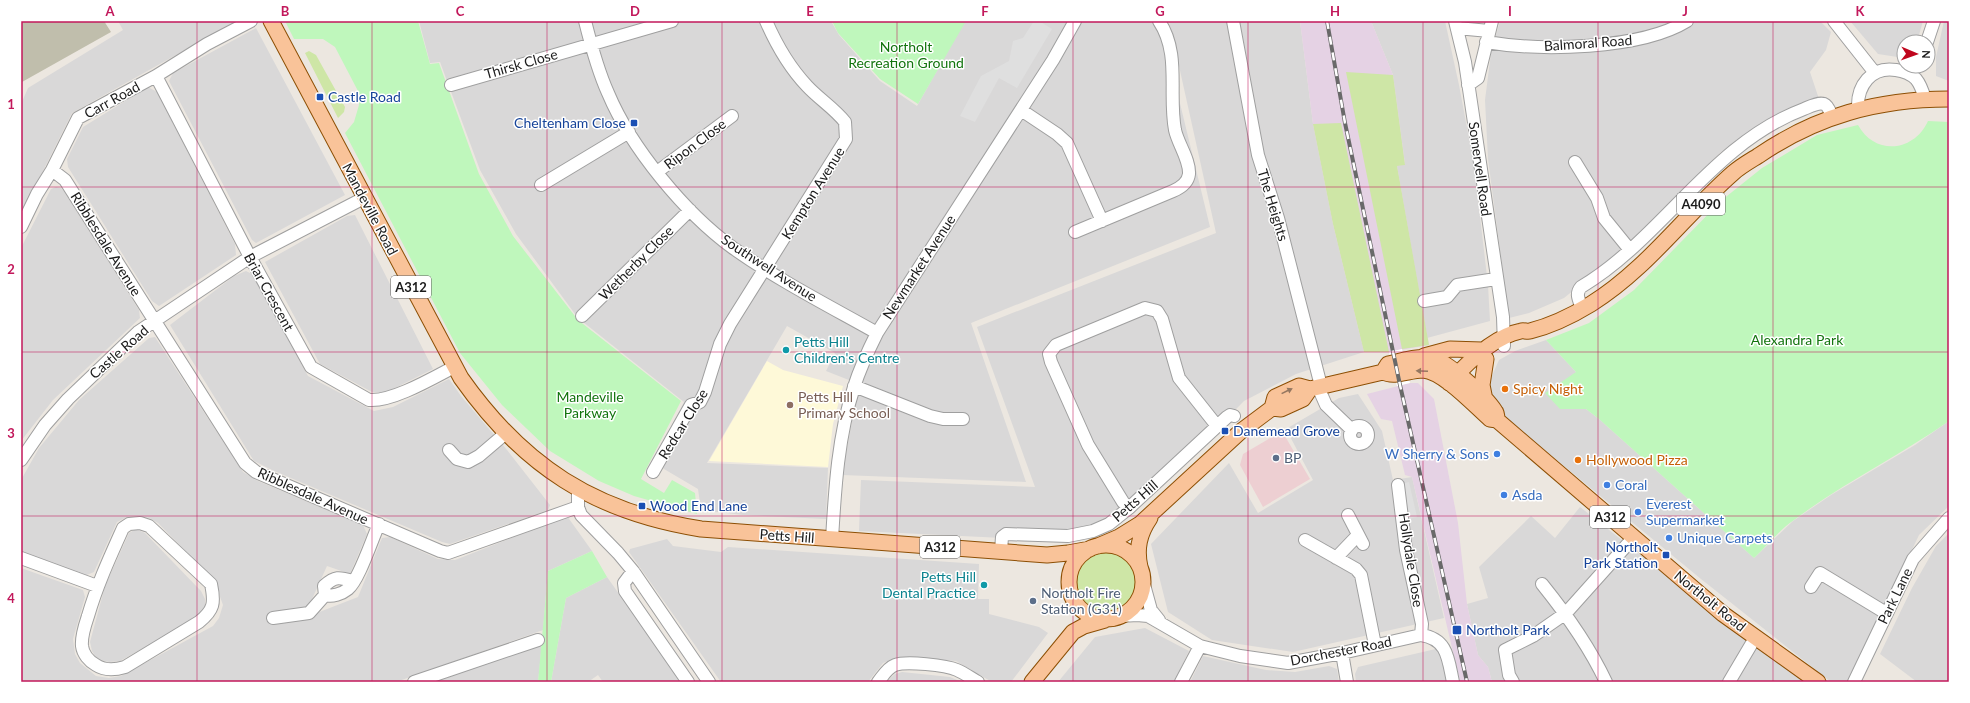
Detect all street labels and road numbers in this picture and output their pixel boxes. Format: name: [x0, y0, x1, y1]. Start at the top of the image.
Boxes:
street label: Balmoral Road: [1543, 31, 1633, 54]
street label: Thirsk Close: [482, 45, 559, 82]
street label: Carr Road: [81, 77, 142, 122]
street label: Ripon Close: [660, 115, 729, 172]
street label: Somervell Road: [1465, 121, 1496, 217]
street label: Kempton Avenue: [777, 143, 848, 242]
street label: Mandeville Road: [339, 160, 402, 258]
street label: The Heights: [1254, 167, 1292, 243]
street label: Ribblesdale Avenue: [68, 189, 145, 299]
road number: A4090: [1677, 193, 1725, 215]
street label: Newmarket Avenue: [879, 211, 959, 322]
street label: Wetherby Close: [595, 222, 676, 303]
street label: Southwell Avenue: [718, 230, 820, 305]
street label: Briar Crescent: [241, 250, 298, 334]
road number: A312: [391, 276, 431, 298]
street label: Castle Road: [86, 321, 152, 382]
street label: Redcar Close: [654, 385, 711, 462]
street label: Ribblesdale Avenue: [255, 463, 371, 528]
street label: Petts Hill: [1108, 476, 1161, 525]
road number: A312: [1590, 506, 1630, 528]
street label: Hollydale Close: [1396, 512, 1427, 608]
street label: Petts Hill: [759, 525, 815, 546]
road number: A312: [920, 536, 960, 558]
street label: Park Lane: [1874, 565, 1915, 627]
street label: Northolt Road: [1671, 567, 1750, 635]
street label: Dorchester Road: [1289, 632, 1393, 669]

